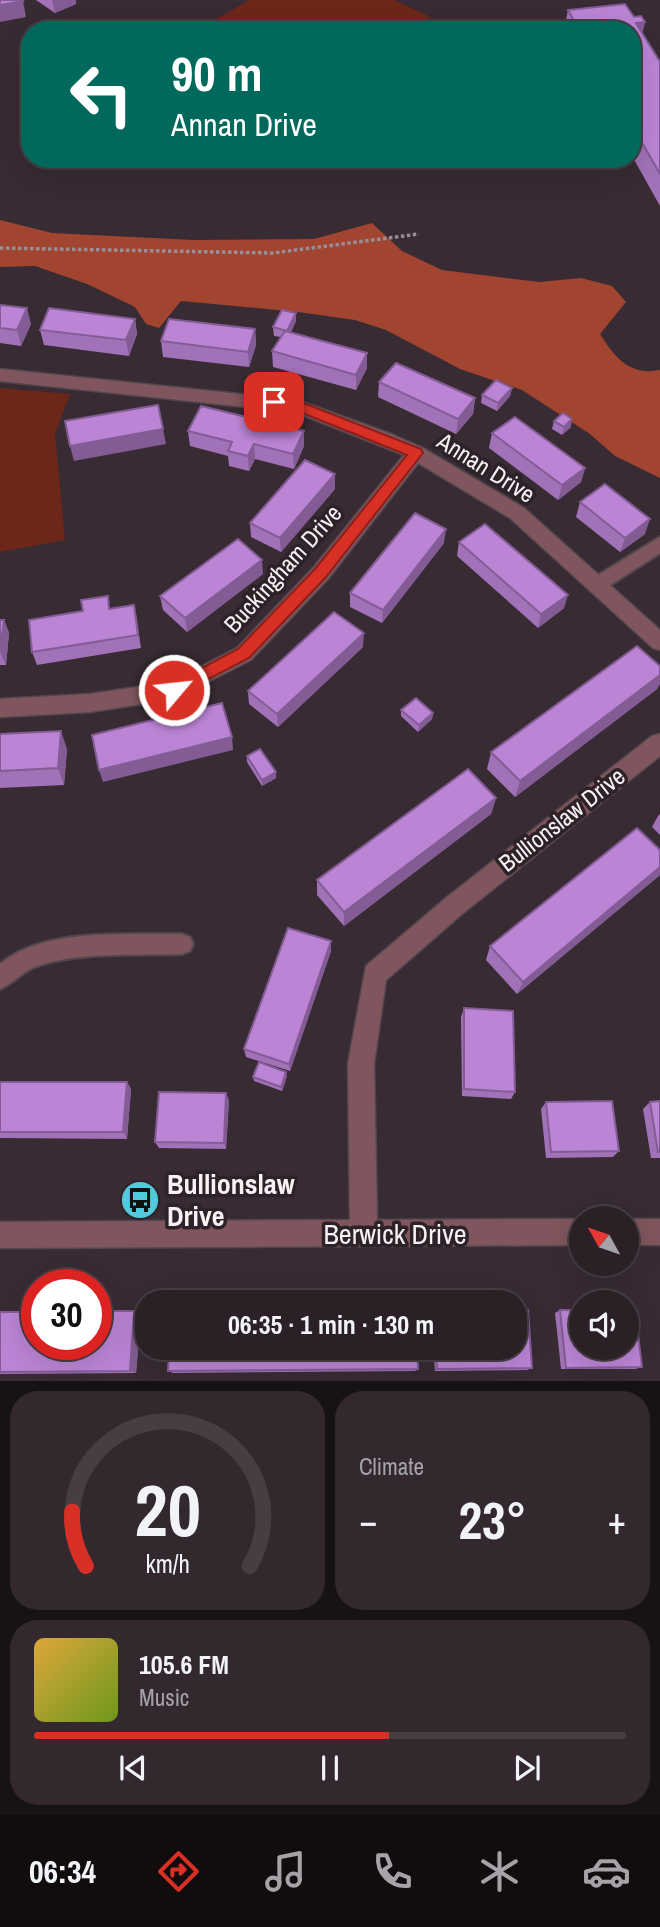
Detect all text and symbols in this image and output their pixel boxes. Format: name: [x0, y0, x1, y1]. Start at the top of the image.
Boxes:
text: 90 m: [171, 40, 263, 106]
icon: left: [56, 49, 147, 140]
text: Annan Drive: [171, 103, 317, 146]
pin: [244, 372, 304, 432]
icon: arrive: [255, 383, 293, 421]
street label: Annan Drive: [431, 424, 541, 510]
street label: Buckingham Drive: [216, 497, 348, 639]
position arrow: [137, 653, 211, 727]
street label: Bullionslaw Drive: [492, 760, 631, 879]
place label: Bullionslaw Drive: [167, 1165, 295, 1235]
bus stop icon: Bullionslaw Drive: [119, 1179, 161, 1221]
north arrow: [569, 1206, 639, 1276]
map controls: [569, 1206, 639, 1360]
street label: Berwick Drive: [324, 1215, 466, 1253]
speed limit sign: 30: [21, 1269, 112, 1360]
button: sound: [569, 1290, 639, 1360]
text: 06:35 · 1 min · 130 m: [228, 1307, 434, 1342]
text: Climate: [359, 1451, 424, 1482]
text: 20: [134, 1462, 201, 1560]
text: 23°: [458, 1485, 527, 1555]
text: −: [359, 1495, 377, 1546]
text: +: [608, 1495, 626, 1546]
text: km/h: [145, 1547, 190, 1581]
text: 105.6 FM: [139, 1647, 229, 1682]
text: Music: [139, 1682, 189, 1713]
icon: previous: [114, 1749, 152, 1787]
icon: pause: [311, 1749, 349, 1787]
icon: next: [508, 1749, 546, 1787]
icon: directions: [154, 1847, 203, 1896]
icon: music: [261, 1847, 310, 1896]
icon: phone: [368, 1847, 417, 1896]
icon: climate: [475, 1847, 524, 1896]
icon: car: [582, 1847, 631, 1896]
text: 06:34: [29, 1850, 96, 1893]

